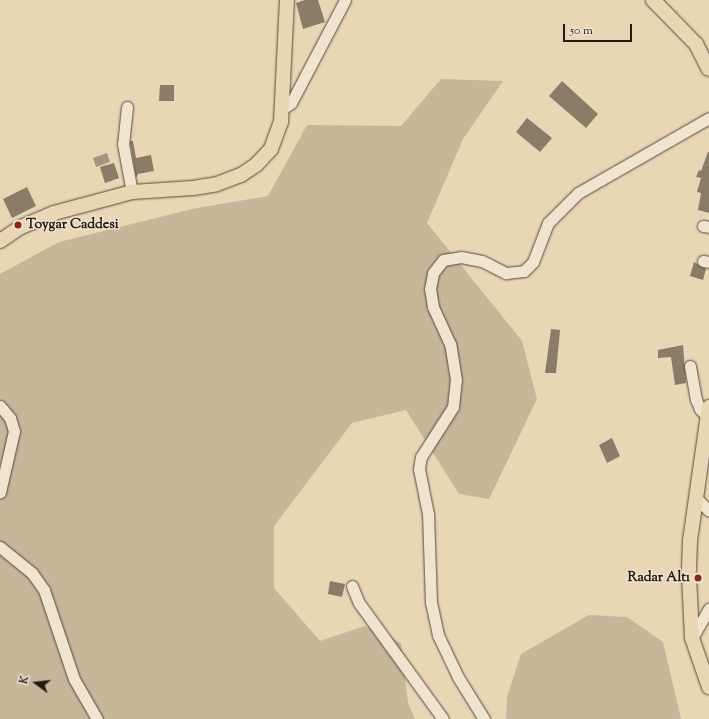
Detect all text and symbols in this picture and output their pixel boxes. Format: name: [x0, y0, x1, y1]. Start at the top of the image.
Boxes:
scale bar: [565, 16, 634, 42]
text: 50 m: [570, 22, 593, 40]
place label: Toygar Caddesi: [26, 217, 119, 233]
marker: Toygar Caddesi: [13, 220, 23, 230]
place label: Radar Altı: [627, 570, 690, 586]
marker: Radar Altı: [693, 573, 703, 583]
north arrow: [16, 663, 56, 703]
text: K: [16, 674, 33, 686]

